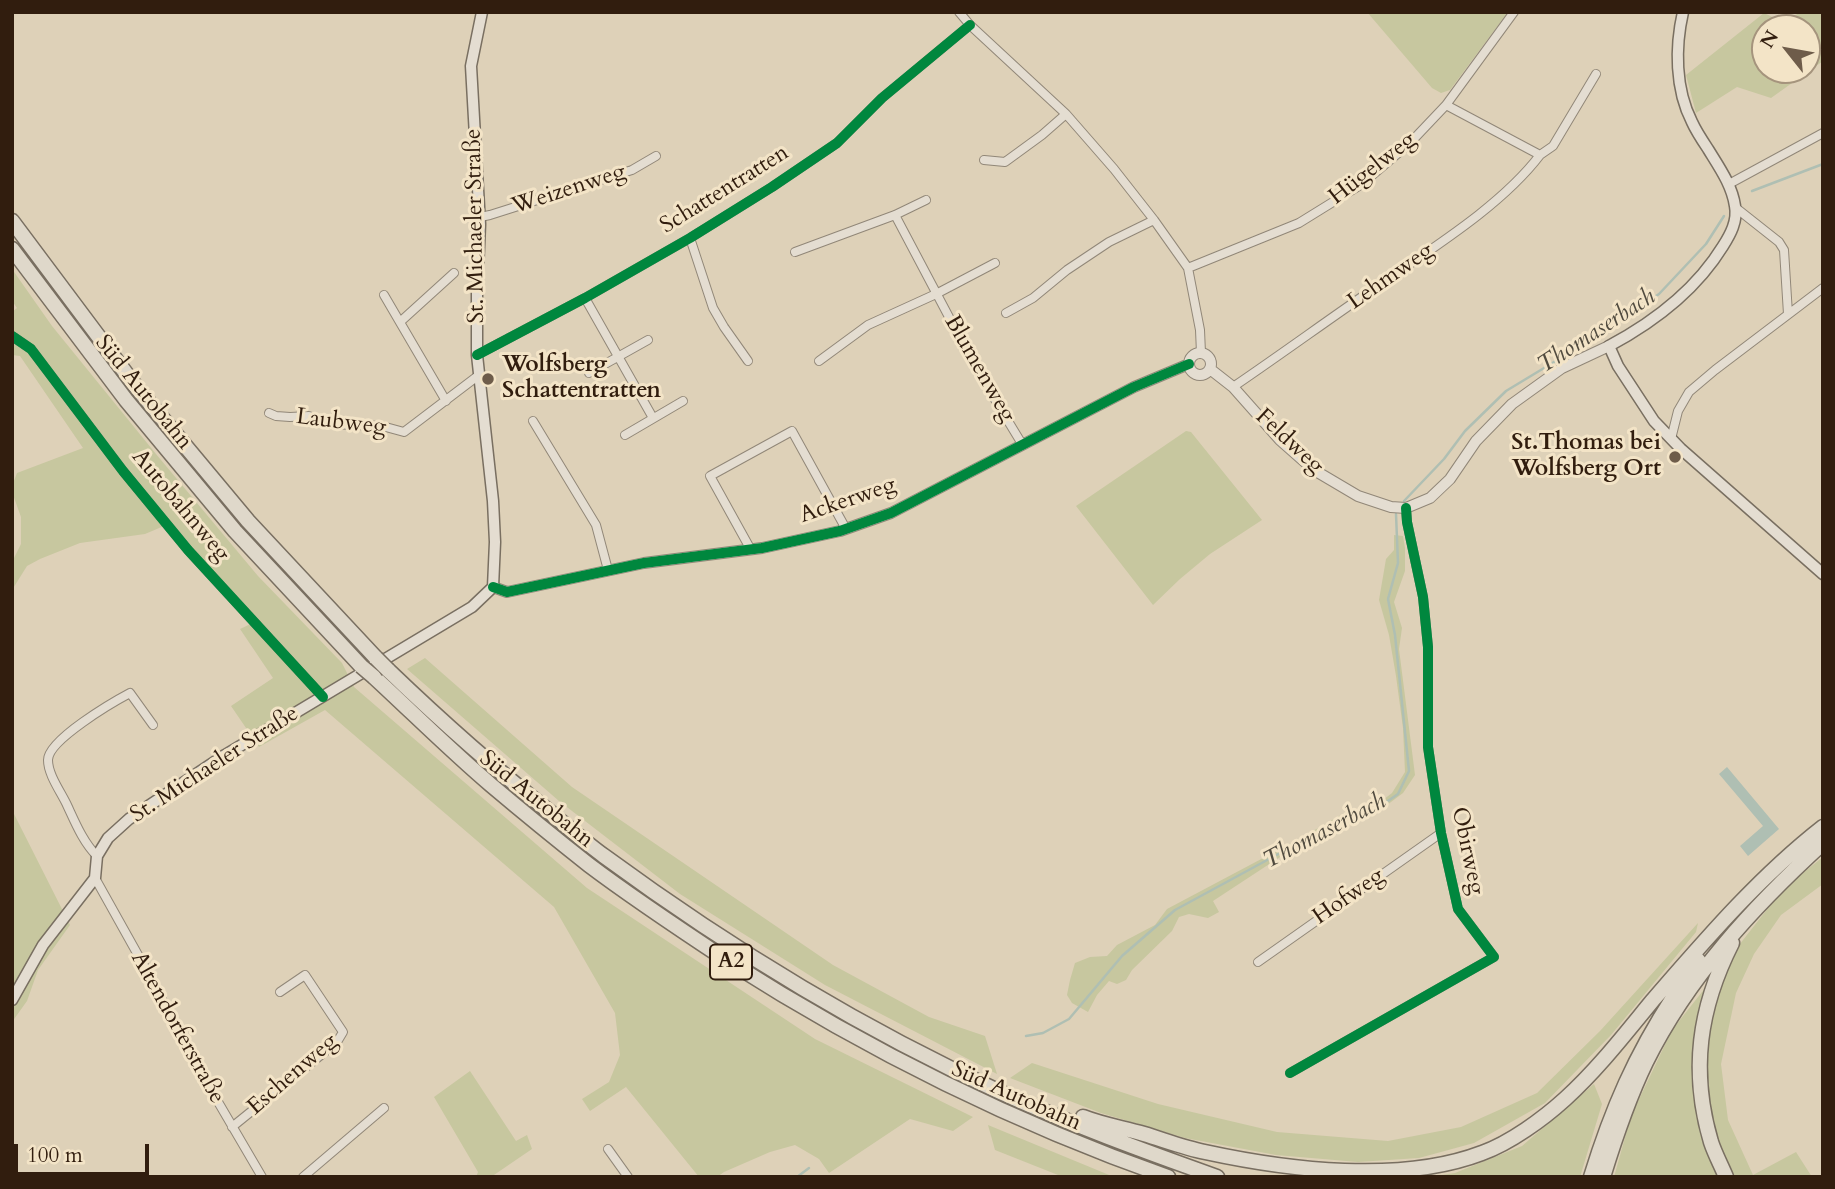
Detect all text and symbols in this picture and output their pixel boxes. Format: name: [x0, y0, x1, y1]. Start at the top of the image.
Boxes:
north arrow: [1751, 14, 1821, 84]
text: N: [1754, 25, 1785, 53]
street label: Hügelweg: [1324, 126, 1422, 212]
street label: St. Michaeler Straße: [461, 128, 491, 324]
street label: Schattentratten: [656, 140, 794, 240]
street label: Weizenweg: [509, 159, 629, 221]
street label: Lehmweg: [1343, 238, 1439, 316]
water label: Thomaserbach: [1533, 283, 1661, 381]
street label: Blumenweg: [937, 311, 1021, 427]
street label: Süd Autobahn: [88, 330, 198, 456]
place label: Wolfsberg Schattentratten: [502, 352, 661, 406]
marker: Wolfsberg Schattentratten: [480, 371, 496, 387]
street label: Feldweg: [1249, 403, 1329, 481]
street label: Laubweg: [294, 404, 388, 442]
place label: St.Thomas bei Wolfsberg Ort: [1511, 430, 1661, 484]
street label: Autobahnweg: [125, 444, 235, 568]
marker: St.Thomas bei Wolfsberg Ort: [1667, 449, 1683, 465]
street label: Ackerweg: [796, 472, 900, 530]
street label: St. Michaeler Straße: [126, 700, 304, 830]
street label: Süd Autobahn: [473, 745, 599, 855]
water label: Thomaserbach: [1259, 788, 1391, 876]
street label: Obirweg: [1444, 805, 1490, 897]
street label: Hofweg: [1308, 863, 1390, 931]
road number: A2: [710, 944, 752, 979]
street label: Altendorferstraße: [124, 947, 230, 1109]
street label: Eschenweg: [242, 1028, 344, 1122]
street label: Süd Autobahn: [947, 1056, 1085, 1138]
scale bar: [18, 1130, 152, 1174]
text: 100 m: [27, 1141, 83, 1170]

